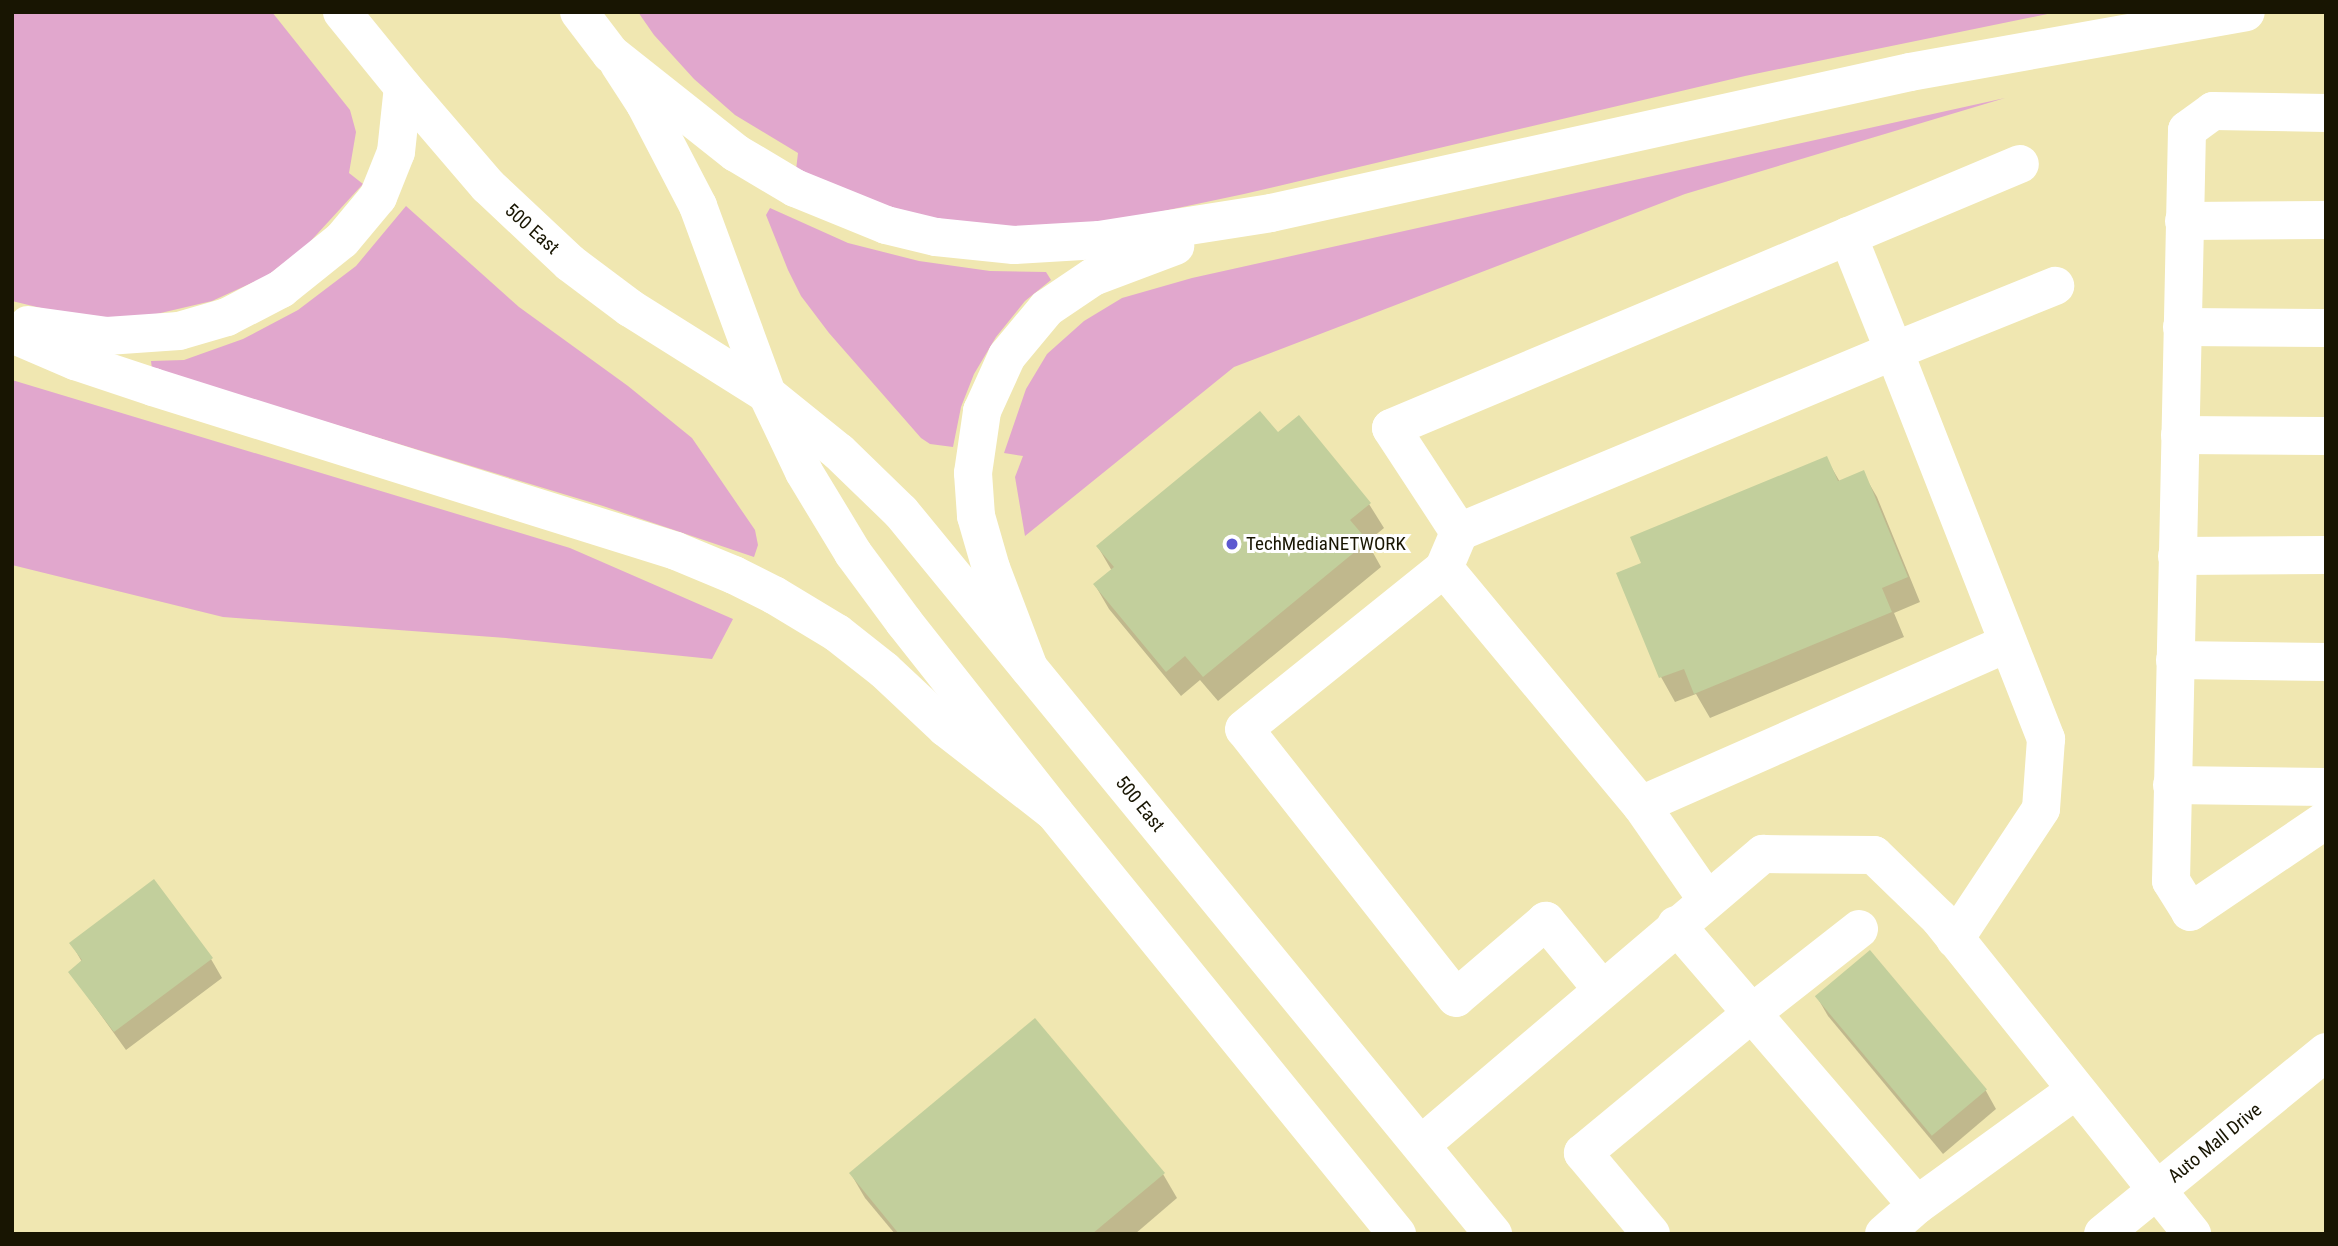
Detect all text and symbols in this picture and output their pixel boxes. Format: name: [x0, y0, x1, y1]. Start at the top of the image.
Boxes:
street label: 500 East: [500, 199, 564, 259]
place label: TechMediaNETWORK: [1246, 533, 1406, 555]
marker: TechMediaNETWORK: [1224, 536, 1240, 552]
street label: 500 East: [1111, 771, 1169, 837]
street label: Auto Mall Drive: [2164, 1098, 2266, 1188]

